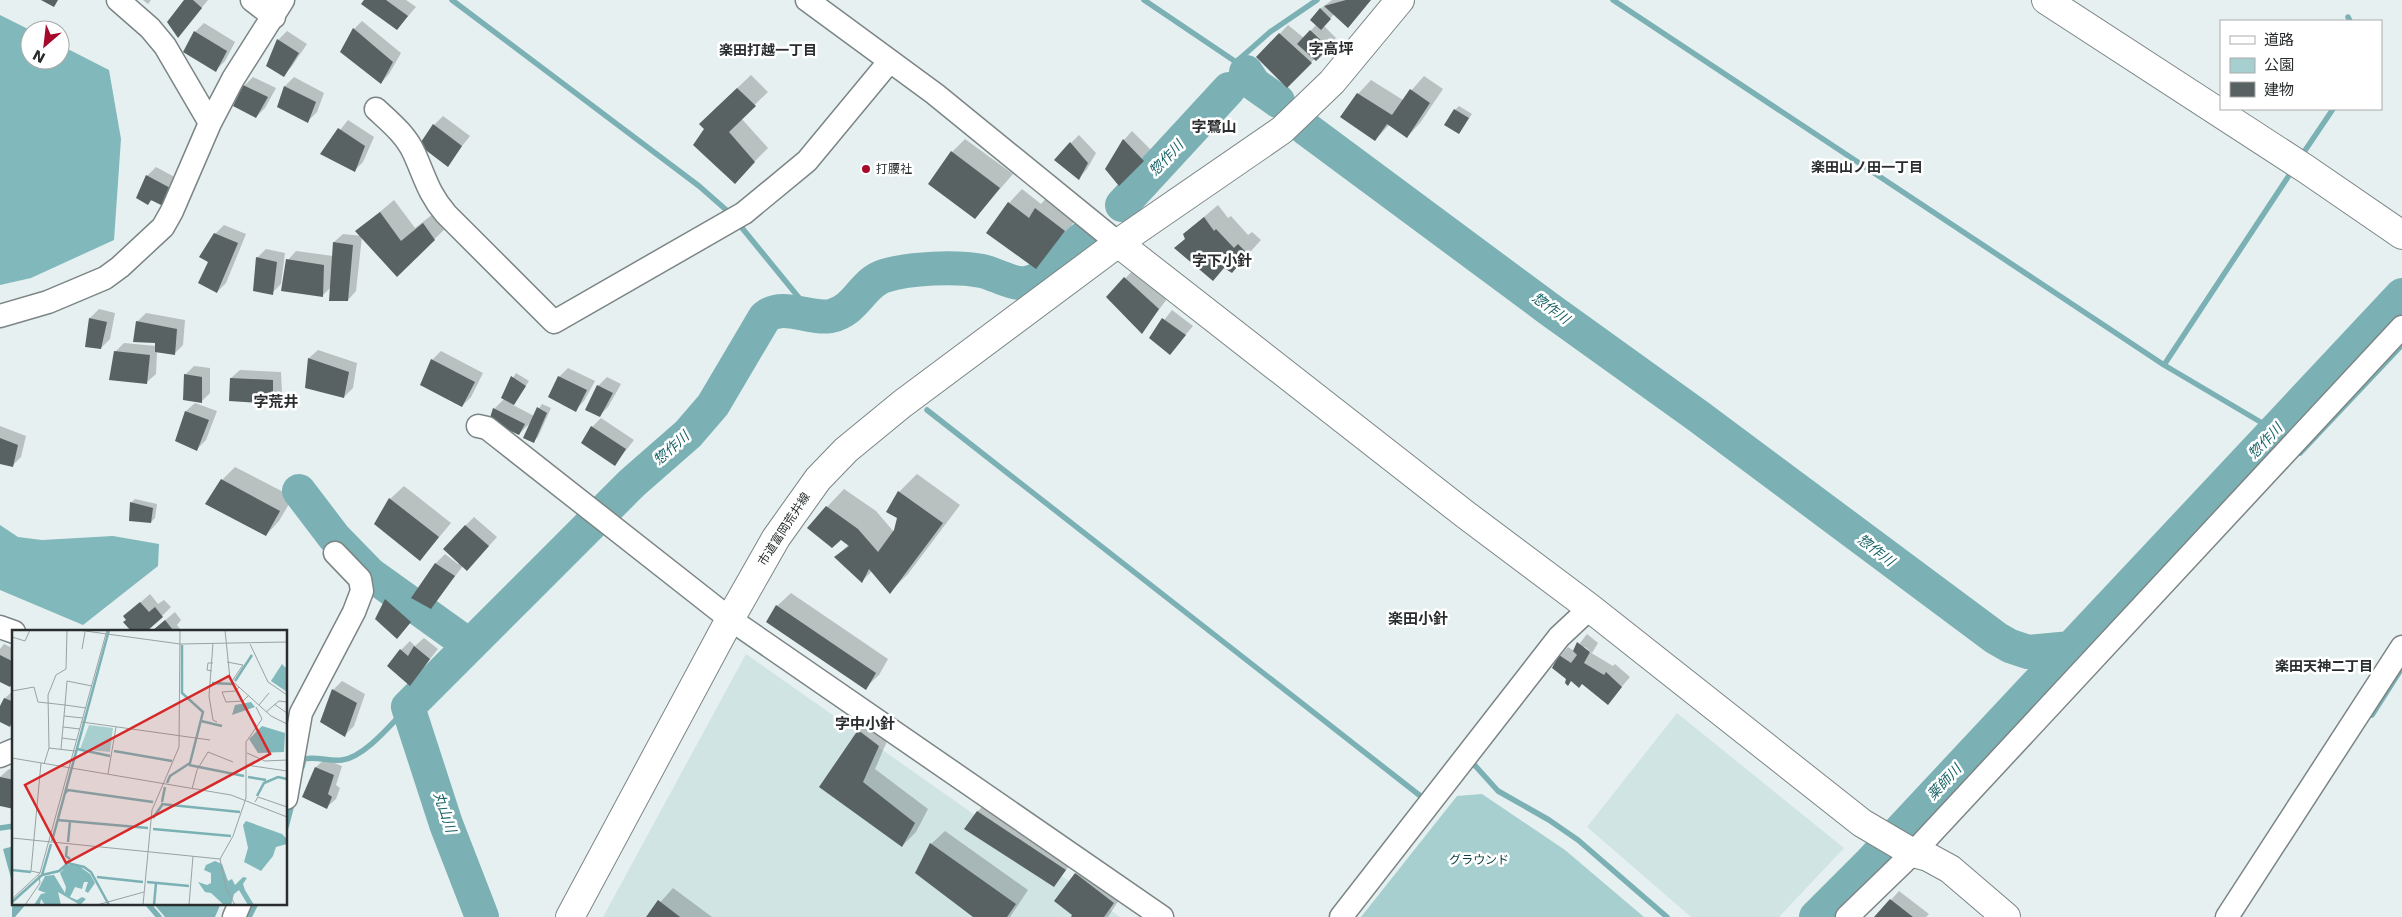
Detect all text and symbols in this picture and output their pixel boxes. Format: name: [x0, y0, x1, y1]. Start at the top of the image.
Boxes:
north arrow: [20, 20, 70, 70]
legend: [2220, 20, 2382, 110]
text: 道路: [2264, 31, 2294, 49]
district label: 字高坪: [1308, 40, 1354, 58]
district label: 楽田打越一丁目: [719, 42, 817, 58]
text: N: [30, 47, 48, 66]
text: 公園: [2264, 56, 2294, 74]
text: 建物: [2264, 81, 2294, 99]
district label: 字鷺山: [1191, 118, 1237, 136]
water label: 惣作川: [1146, 136, 1188, 179]
district label: 楽田山ノ田一丁目: [1811, 159, 1923, 175]
place label: 打腰社: [876, 162, 912, 176]
marker: 打腰社: [860, 163, 872, 175]
district label: 字下小針: [1192, 252, 1252, 270]
water label: 惣作川: [1529, 289, 1574, 328]
district label: 字荒井: [253, 393, 299, 411]
water label: 惣作川: [2245, 419, 2287, 462]
water label: 惣作川: [650, 427, 693, 468]
street label: 市道富岡荒井線: [755, 490, 813, 568]
water label: 惣作川: [1854, 531, 1899, 570]
district label: 楽田小針: [1388, 610, 1448, 628]
inset map: [12, 630, 288, 904]
district label: 楽田天神二丁目: [2275, 658, 2373, 674]
district label: 字中小針: [835, 715, 895, 733]
water label: 薬師川: [1924, 760, 1966, 803]
water label: 丸山川: [431, 790, 460, 836]
park label: グラウンド: [1449, 853, 1509, 867]

